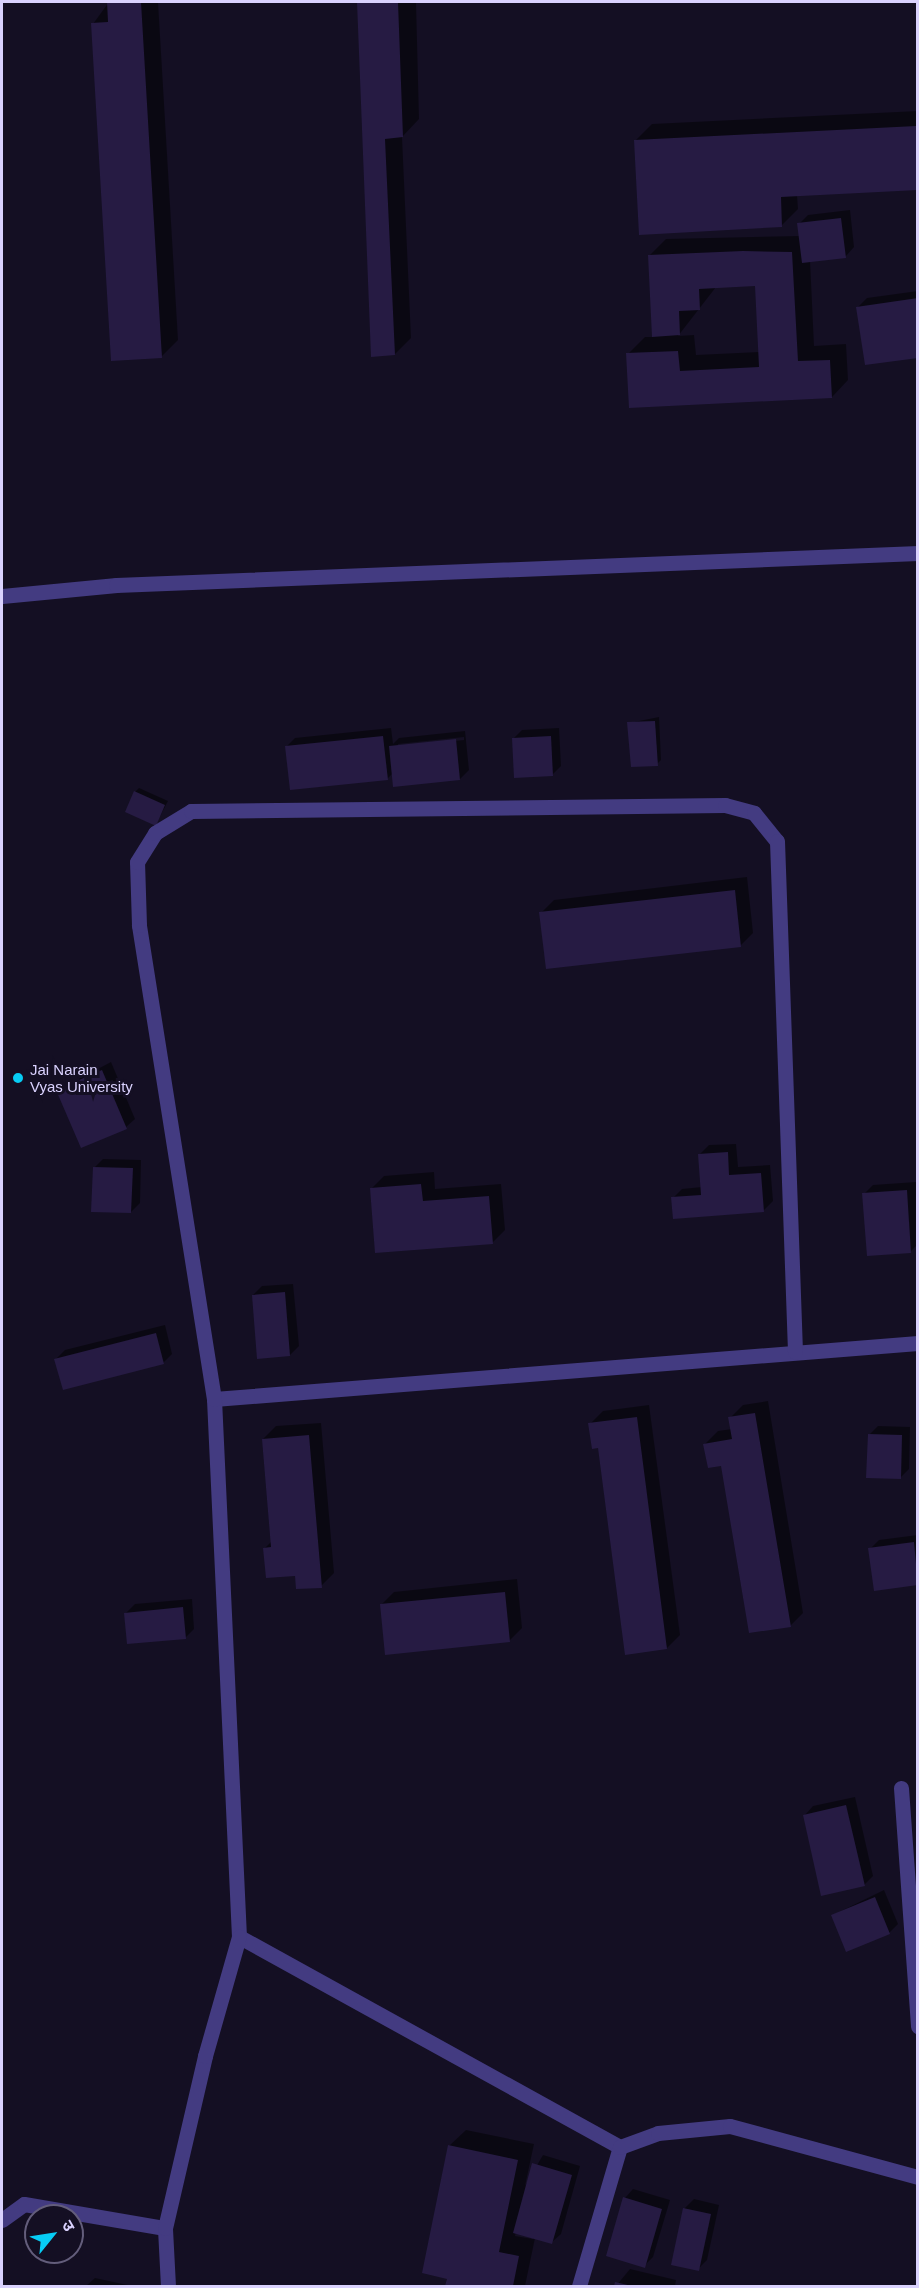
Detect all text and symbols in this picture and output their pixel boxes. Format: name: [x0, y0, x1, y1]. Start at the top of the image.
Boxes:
place label: Jai Narain Vyas University: [30, 1060, 133, 1095]
marker: Jai Narain Vyas University: [11, 1071, 25, 1085]
north arrow: [24, 2204, 84, 2264]
text: उ: [59, 2217, 78, 2234]

